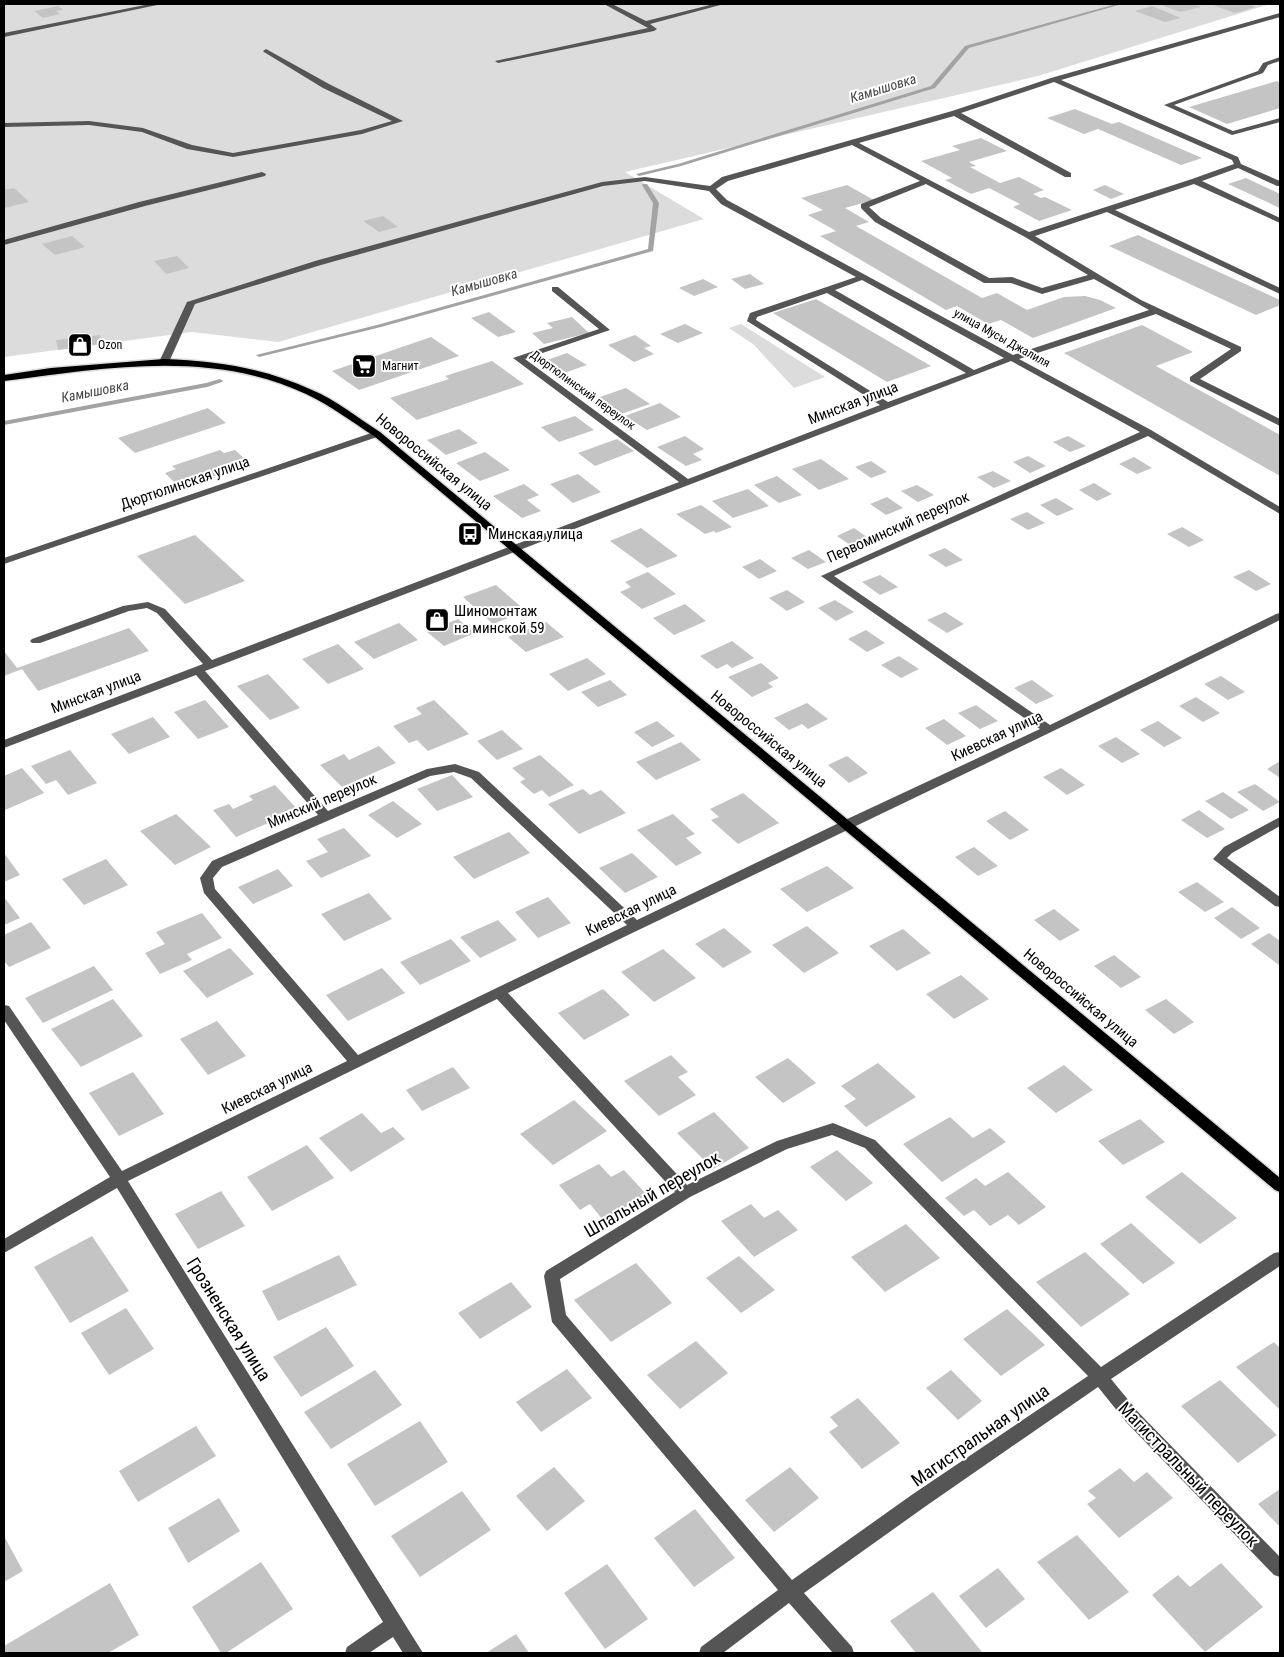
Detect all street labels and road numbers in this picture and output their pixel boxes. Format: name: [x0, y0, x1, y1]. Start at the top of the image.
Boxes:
street label: улица Мусы Джалиля: [951, 306, 1053, 370]
street label: Дюртюлинский переулок: [528, 347, 638, 433]
street label: Минская улица: [805, 378, 901, 428]
street label: Новороссийская улица: [372, 410, 496, 514]
street label: Дюртюлинская улица: [118, 452, 252, 514]
street label: Первоминский переулок: [824, 487, 972, 567]
street label: Минская улица: [48, 667, 144, 717]
street label: Новороссийская улица: [707, 687, 831, 791]
street label: Киевская улица: [948, 707, 1046, 765]
street label: Минский переулок: [265, 770, 379, 832]
street label: Киевская улица: [583, 880, 679, 940]
street label: Новороссийская улица: [1020, 945, 1142, 1051]
street label: Киевская улица: [219, 1058, 315, 1118]
street label: Шпальный переулок: [580, 1146, 724, 1242]
street label: Грозненская улица: [183, 1253, 275, 1385]
street label: Магистральная улица: [907, 1380, 1053, 1490]
street label: Магистральный переулок: [1114, 1397, 1264, 1551]

